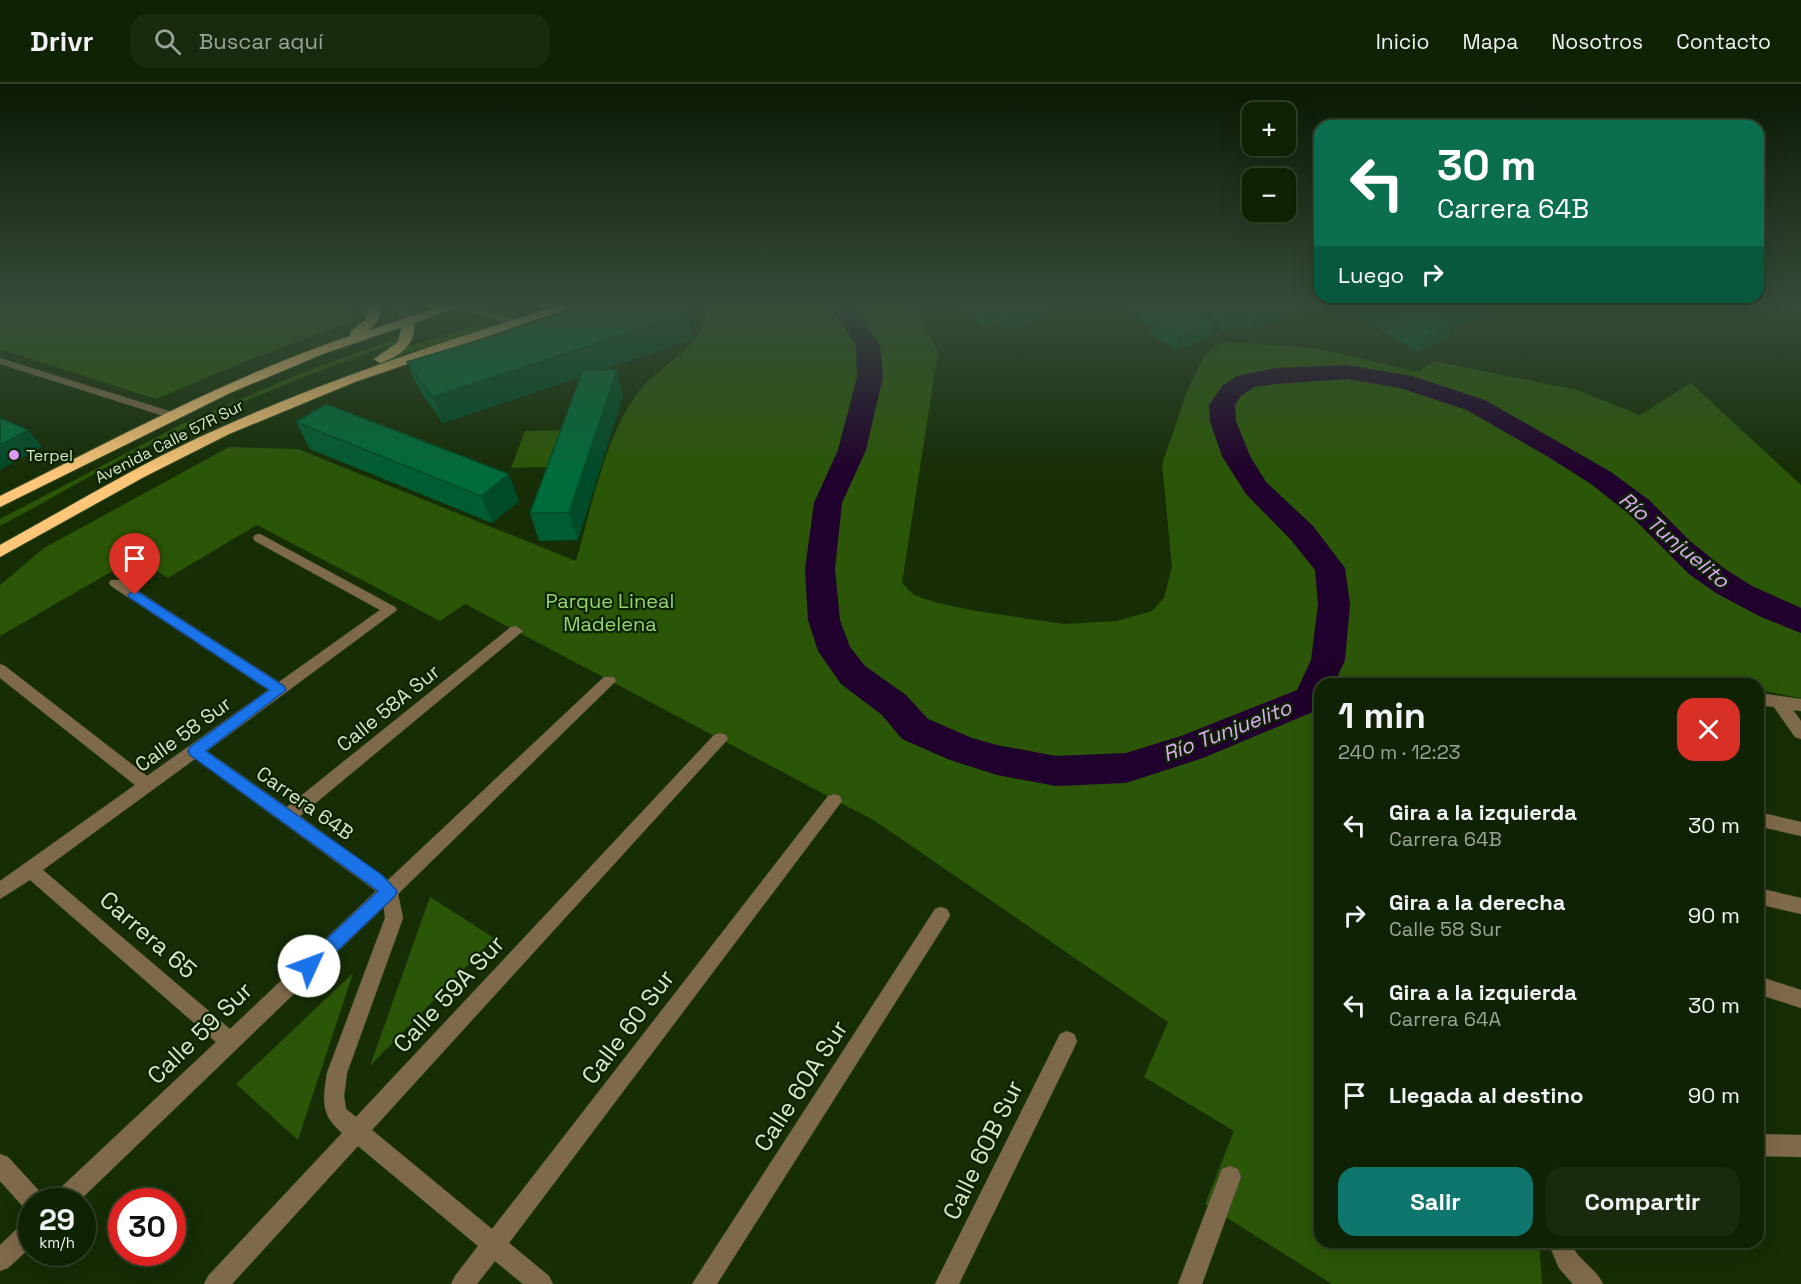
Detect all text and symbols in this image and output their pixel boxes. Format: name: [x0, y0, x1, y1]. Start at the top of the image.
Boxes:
search box: [130, 14, 550, 68]
text: Drivr: [30, 23, 94, 59]
icon: search: [151, 25, 184, 58]
text: Buscar aquí: [199, 27, 323, 55]
text: Inicio: [1376, 28, 1430, 55]
text: Mapa: [1463, 28, 1518, 55]
text: Nosotros: [1551, 28, 1643, 55]
text: Contacto: [1676, 28, 1771, 55]
map controls: [1242, 102, 1296, 222]
button: +: [1242, 102, 1296, 156]
text: 30 m: [1437, 139, 1536, 192]
icon: left: [1338, 144, 1416, 222]
button: −: [1242, 168, 1296, 222]
text: Carrera 64B: [1437, 191, 1589, 226]
icon: right: [1416, 258, 1449, 291]
text: Luego: [1338, 261, 1404, 289]
street label: Avenida Calle 57R Sur: [91, 395, 247, 488]
place label: Terpel: [26, 445, 73, 466]
marker: Terpel: [7, 448, 21, 462]
water label: Río Tunjuelito: [1614, 486, 1736, 594]
pin: [109, 533, 160, 595]
icon: arrive: [118, 542, 151, 575]
park label: Parque Lineal Madelena: [546, 588, 674, 637]
street label: Calle 58A Sur: [331, 659, 445, 757]
street label: Calle 58 Sur: [130, 690, 236, 778]
water label: Río Tunjuelito: [1159, 693, 1296, 767]
text: 1 min: [1338, 693, 1426, 739]
button: close: [1677, 698, 1740, 761]
text: 240 m · 12:23: [1338, 739, 1461, 765]
street label: Carrera 64B: [251, 760, 359, 846]
text: Gira a la izquierda: [1389, 798, 1577, 826]
icon: left: [1338, 809, 1371, 842]
text: 30 m: [1688, 811, 1740, 839]
text: Carrera 64B: [1389, 826, 1502, 852]
street label: Carrera 65: [93, 884, 203, 985]
text: Gira a la derecha: [1389, 888, 1566, 916]
icon: right: [1338, 899, 1371, 932]
text: 90 m: [1688, 901, 1740, 929]
text: Calle 58 Sur: [1389, 916, 1502, 942]
street label: Calle 59A Sur: [386, 928, 511, 1059]
position arrow: [277, 934, 341, 998]
street label: Calle 60 Sur: [574, 963, 681, 1090]
street label: Calle 59 Sur: [140, 975, 259, 1091]
text: Gira a la izquierda: [1389, 978, 1577, 1006]
icon: left: [1338, 989, 1371, 1022]
text: 30 m: [1688, 991, 1740, 1019]
text: Carrera 64A: [1389, 1006, 1501, 1032]
street label: Calle 60A Sur: [747, 1014, 855, 1157]
street label: Calle 60B Sur: [935, 1075, 1030, 1225]
icon: arrive: [1338, 1079, 1371, 1112]
text: Llegada al destino: [1389, 1081, 1583, 1109]
text: 90 m: [1688, 1081, 1740, 1109]
button: Salir: [1338, 1167, 1533, 1236]
button: Compartir: [1545, 1167, 1740, 1236]
speed limit sign: 30: [108, 1188, 186, 1266]
text: 29: [39, 1200, 75, 1239]
text: km/h: [39, 1233, 75, 1252]

